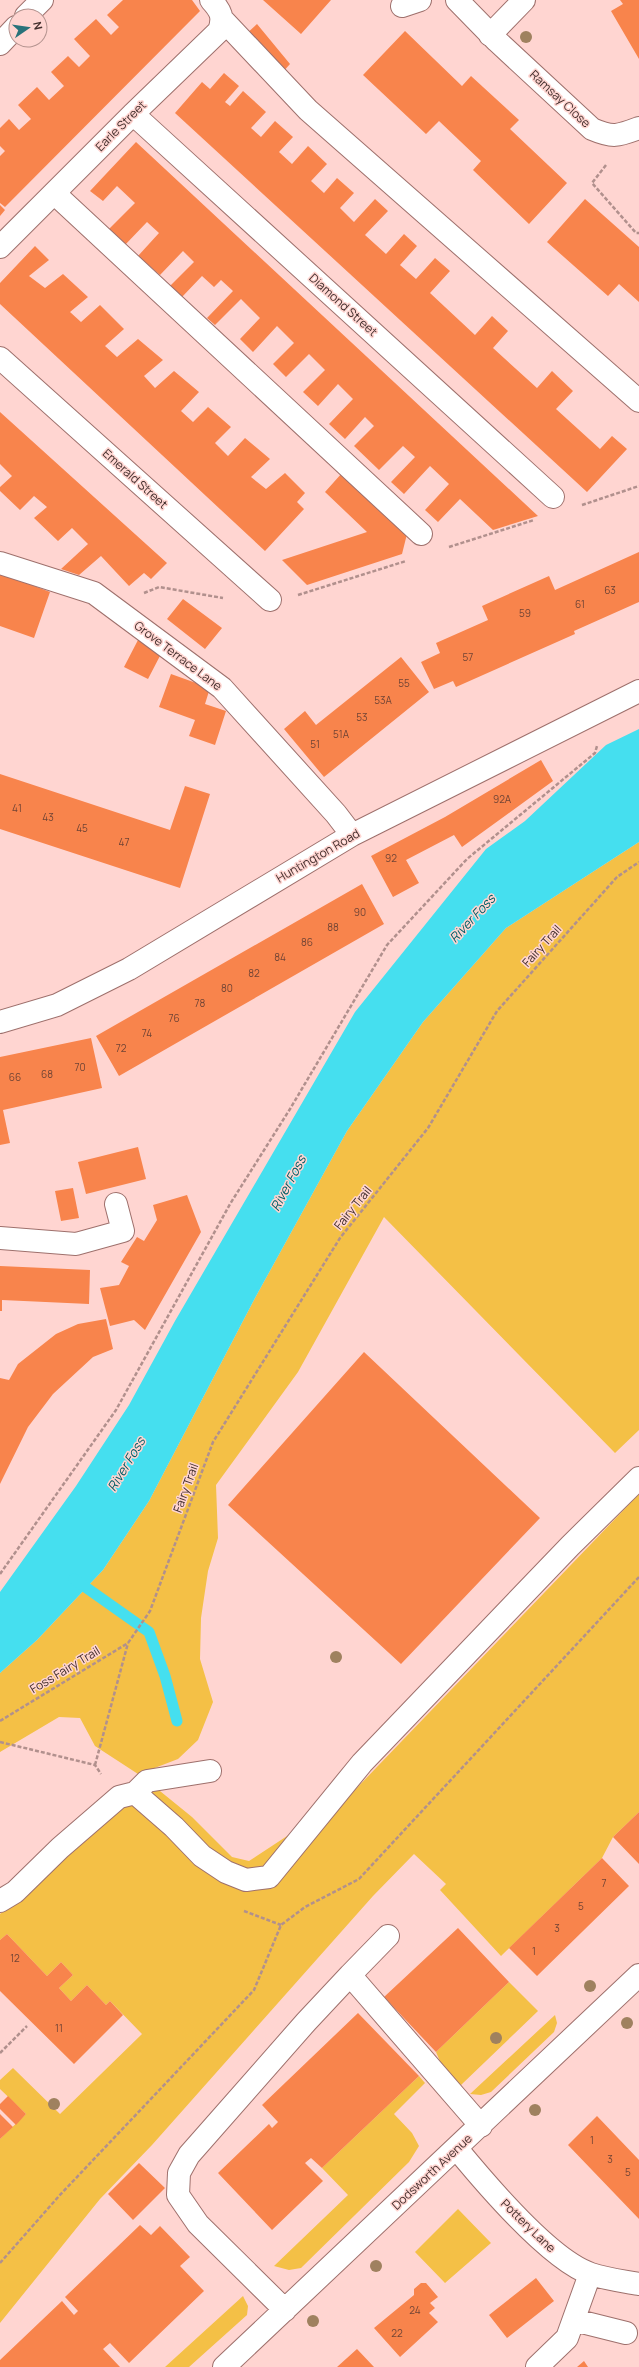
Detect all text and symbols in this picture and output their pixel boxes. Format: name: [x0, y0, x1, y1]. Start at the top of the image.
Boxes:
north arrow: [8, 8, 48, 48]
text: N: [30, 20, 46, 31]
street label: Ramsay Close: [526, 66, 594, 131]
street label: Earle Street: [92, 96, 150, 155]
street label: Diamond Street: [305, 269, 381, 340]
street label: Emerald Street: [99, 445, 172, 513]
house number: 63: [604, 583, 616, 597]
house number: 61: [575, 597, 585, 611]
house number: 59: [519, 606, 531, 620]
street label: Grove Terrace Lane: [131, 617, 226, 694]
house number: 57: [463, 650, 473, 664]
house number: 55: [398, 676, 410, 690]
house number: 53A: [374, 693, 392, 707]
house number: 53: [356, 710, 368, 724]
house number: 51A: [333, 727, 350, 741]
house number: 51: [310, 737, 320, 751]
house number: 92A: [493, 792, 512, 806]
house number: 41: [12, 801, 22, 815]
house number: 43: [42, 810, 54, 824]
house number: 45: [76, 821, 88, 835]
street label: Huntington Road: [273, 825, 363, 886]
house number: 47: [119, 835, 129, 849]
house number: 92: [385, 851, 397, 865]
water label: River Foss: [445, 889, 500, 946]
house number: 90: [354, 905, 366, 919]
house number: 88: [327, 920, 339, 934]
street label: Fairy Trail: [518, 921, 565, 970]
house number: 86: [301, 935, 313, 949]
house number: 84: [274, 950, 286, 964]
house number: 82: [248, 966, 260, 980]
house number: 80: [221, 981, 233, 995]
house number: 78: [195, 996, 206, 1010]
house number: 76: [168, 1011, 180, 1025]
house number: 74: [142, 1026, 152, 1040]
house number: 72: [116, 1041, 127, 1055]
house number: 70: [74, 1060, 86, 1074]
house number: 68: [41, 1067, 53, 1081]
house number: 66: [9, 1070, 21, 1084]
water label: River Foss: [266, 1151, 311, 1214]
street label: Fairy Trail: [330, 1182, 375, 1233]
water label: River Foss: [103, 1433, 150, 1494]
street label: Fairy Trail: [169, 1461, 202, 1515]
street label: Foss Fairy Trail: [26, 1642, 103, 1697]
house number: 7: [601, 1876, 607, 1890]
house number: 5: [578, 1899, 584, 1913]
house number: 3: [554, 1921, 560, 1935]
house number: 1: [532, 1944, 536, 1958]
house number: 12: [10, 1951, 20, 1965]
house number: 11: [55, 2021, 63, 2035]
street label: Dodsworth Avenue: [388, 2130, 476, 2213]
house number: 1: [590, 2133, 594, 2147]
house number: 3: [607, 2152, 613, 2166]
house number: 5: [625, 2165, 631, 2179]
street label: Pottery Lane: [497, 2195, 559, 2256]
house number: 24: [409, 2303, 421, 2317]
house number: 22: [391, 2326, 403, 2340]

